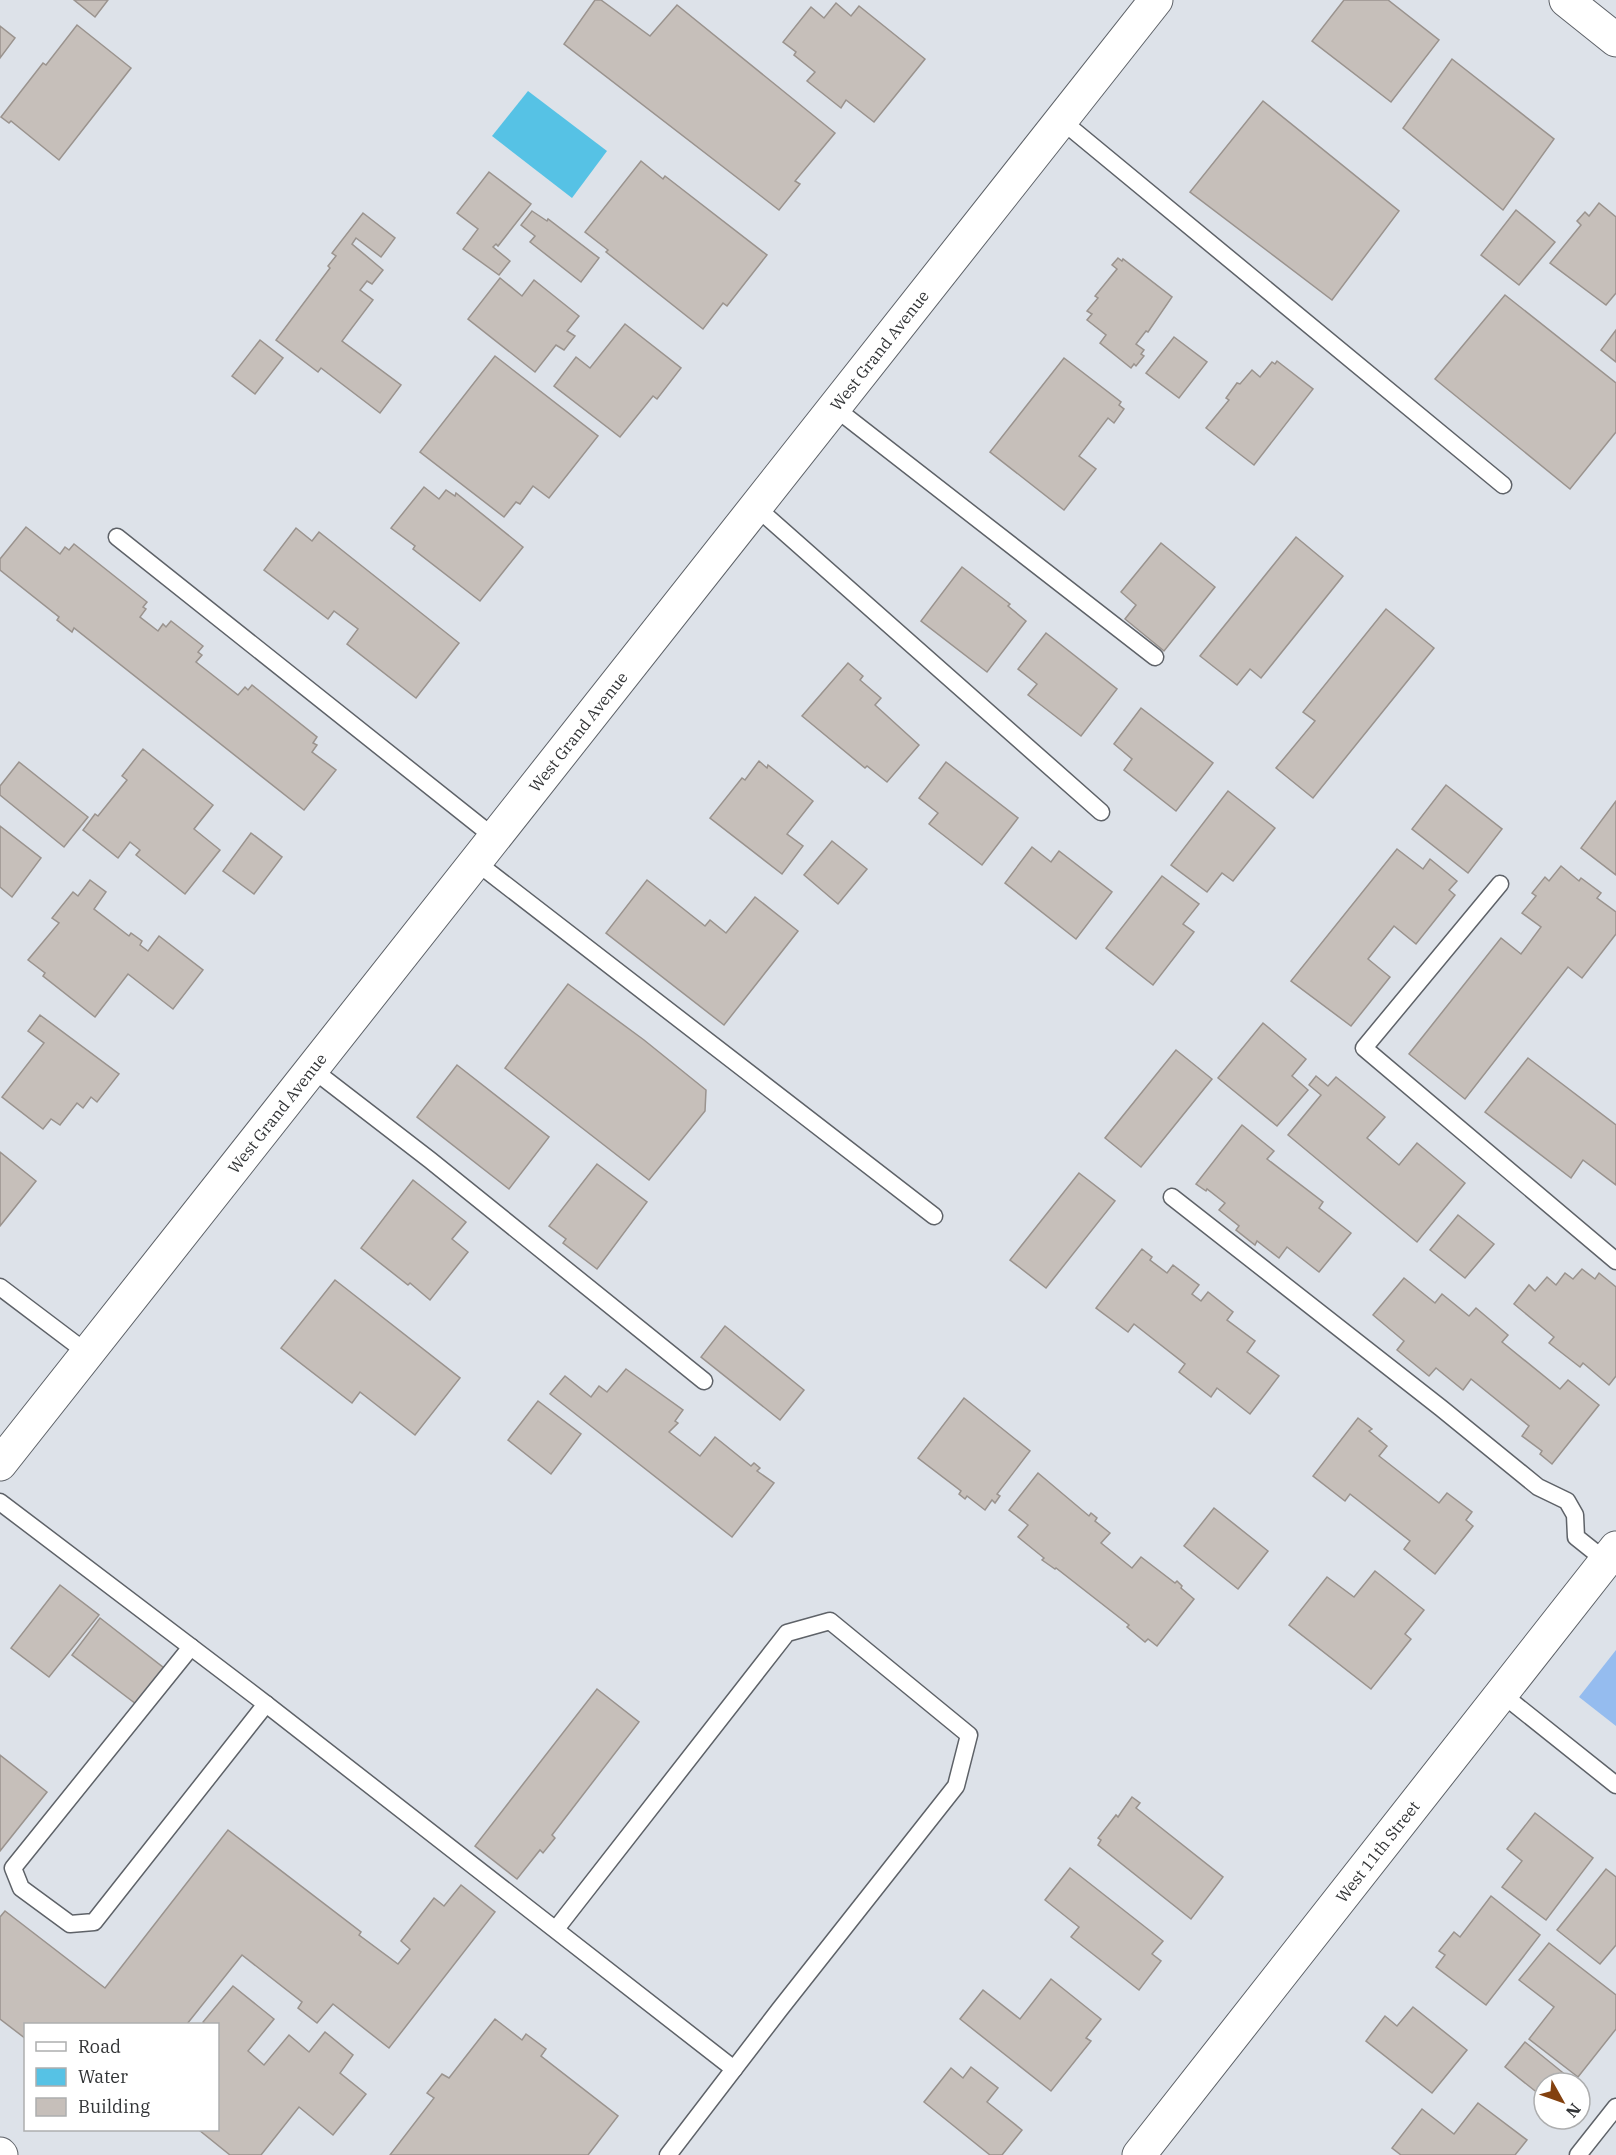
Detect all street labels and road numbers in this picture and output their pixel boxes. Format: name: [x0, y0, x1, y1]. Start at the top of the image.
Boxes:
street label: West Grand Avenue: [826, 286, 933, 415]
street label: West Grand Avenue: [525, 668, 632, 796]
street label: West Grand Avenue: [223, 1049, 331, 1177]
street label: West 11th Street: [1331, 1796, 1424, 1906]

